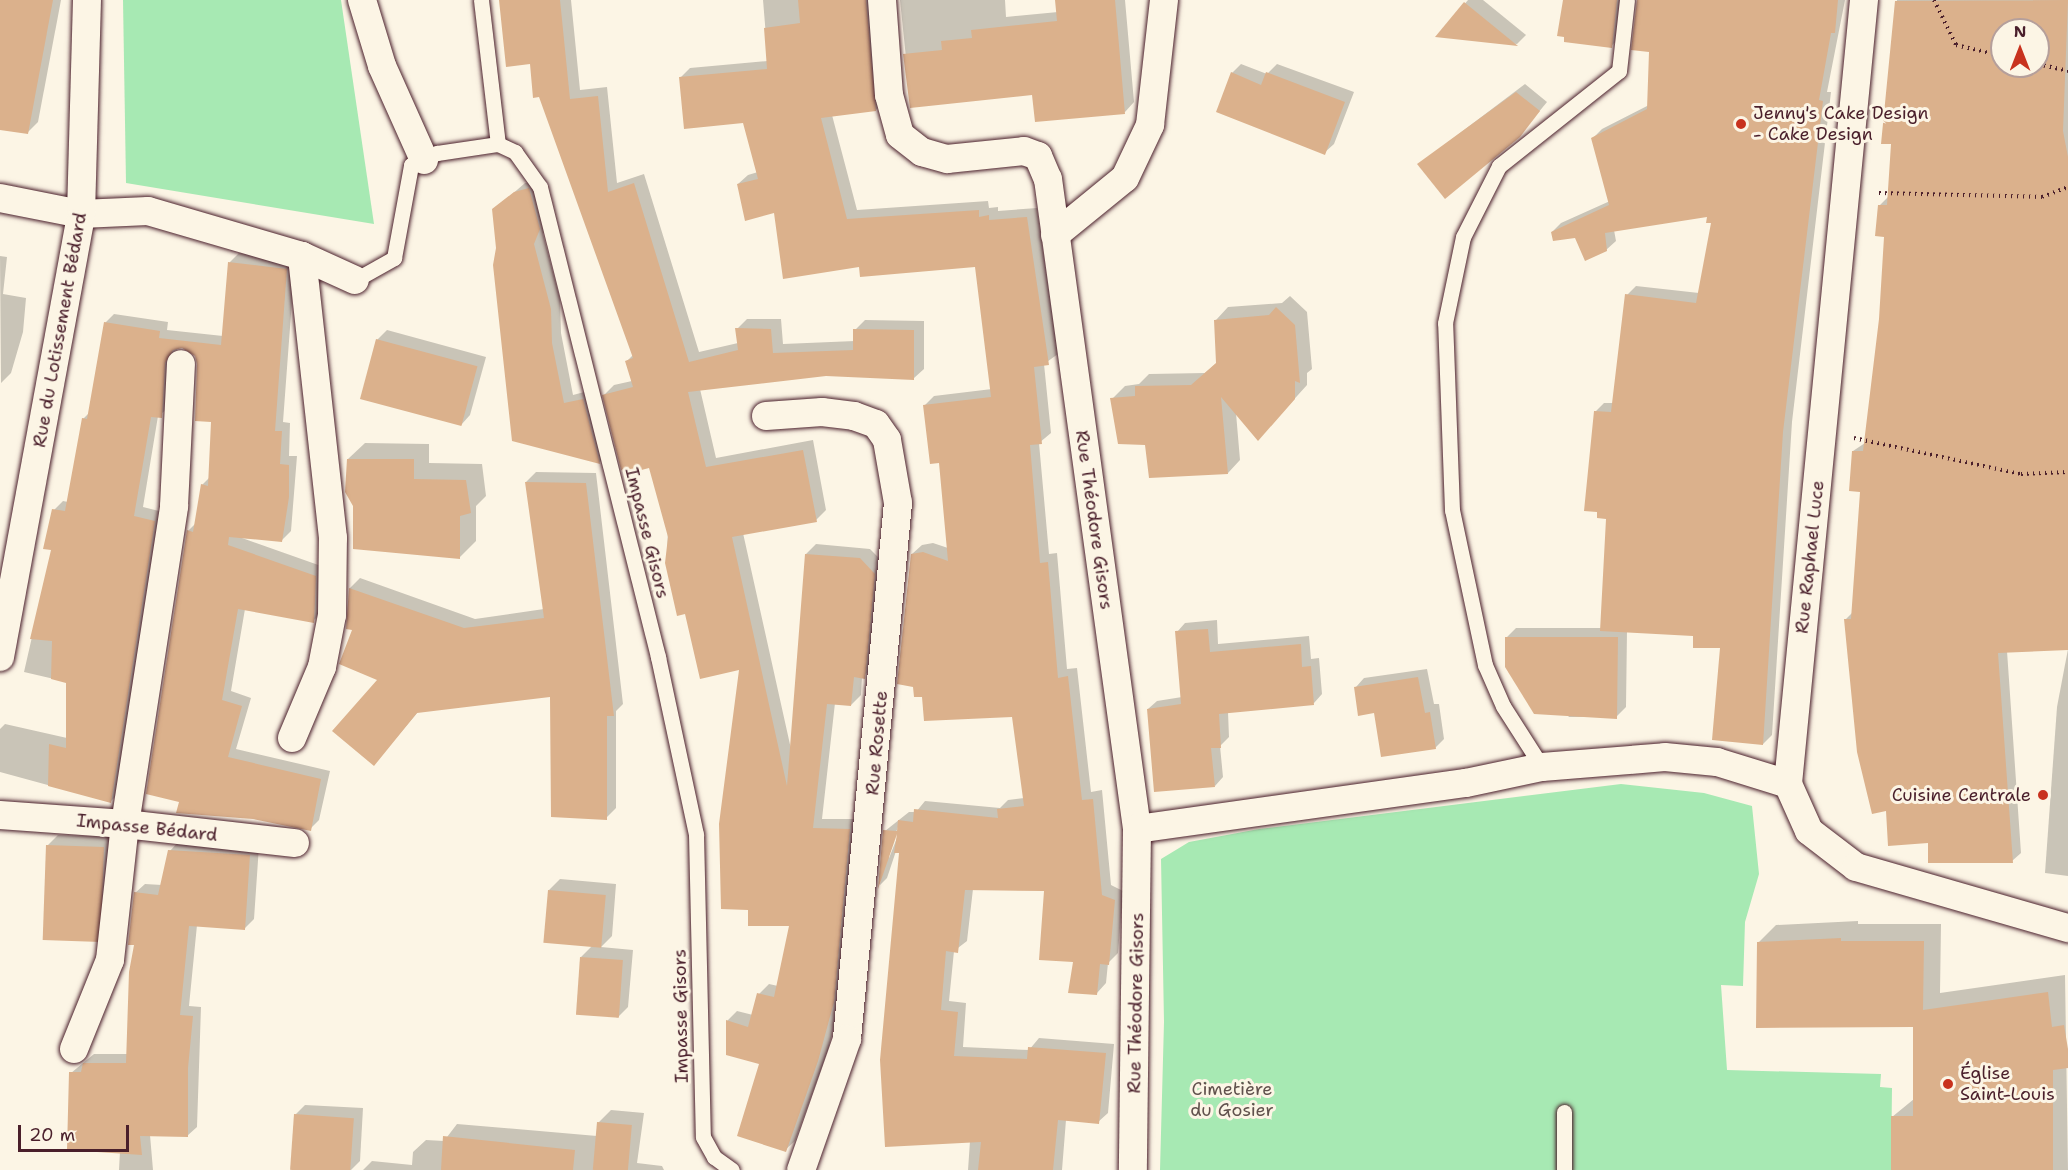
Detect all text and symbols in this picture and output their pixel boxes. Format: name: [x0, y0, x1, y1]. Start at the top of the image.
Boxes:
north arrow: [1990, 18, 2050, 78]
text: N: [2014, 21, 2026, 42]
place label: Jenny's Cake Design - Cake Design: [1753, 103, 1929, 146]
marker: Jenny's Cake Design - Cake Design: [1734, 117, 1748, 131]
street label: Rue du Lotissement Bédard: [29, 211, 91, 449]
street label: Rue Théodore Gisors: [1071, 429, 1117, 611]
street label: Impasse Gisors: [620, 465, 674, 601]
street label: Rue Raphael Luce: [1791, 479, 1829, 635]
street label: Rue Rosette: [862, 690, 892, 796]
place label: Cuisine Centrale: [1892, 784, 2031, 806]
marker: Cuisine Centrale: [2036, 788, 2050, 802]
street label: Impasse Bédard: [75, 810, 219, 846]
street label: Rue Théodore Gisors: [1124, 912, 1148, 1094]
street label: Impasse Gisors: [669, 949, 693, 1083]
place label: Église Saint-Louis: [1960, 1063, 2055, 1106]
marker: Église Saint-Louis: [1941, 1077, 1955, 1091]
park label: Cimetière du Gosier: [1190, 1079, 1274, 1122]
scale bar: [21, 1113, 132, 1151]
text: 20 m: [29, 1123, 75, 1147]

